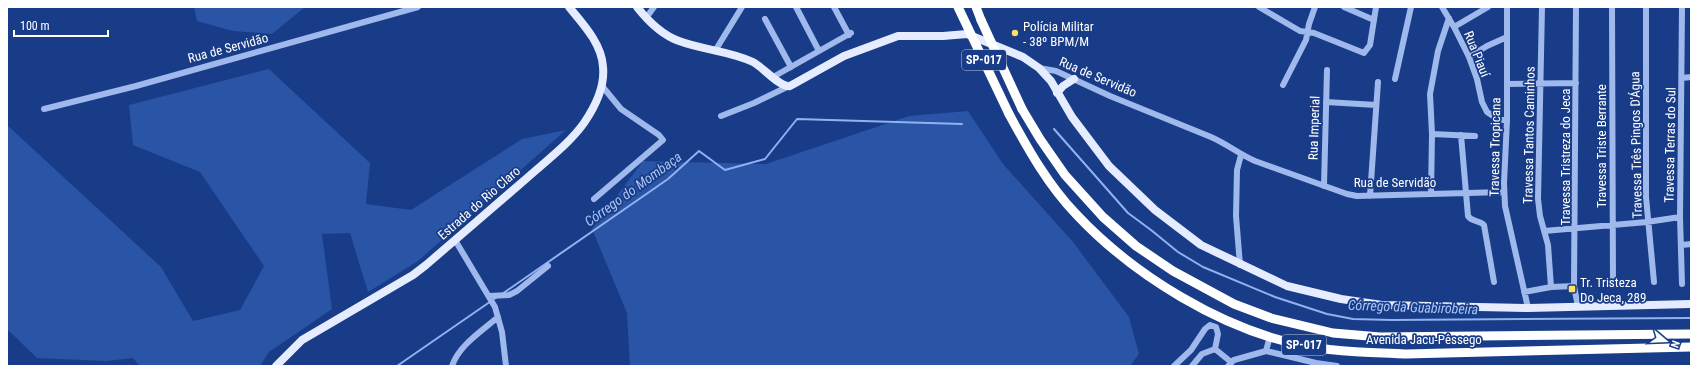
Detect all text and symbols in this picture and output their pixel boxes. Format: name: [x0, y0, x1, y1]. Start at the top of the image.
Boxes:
scale bar: [14, 12, 108, 38]
text: 100 m: [20, 19, 50, 33]
place label: Polícia Militar - 38º BPM/M: [1023, 19, 1094, 49]
marker: Polícia Militar - 38º BPM/M: [1010, 28, 1020, 38]
street label: Rua Piauí: [1461, 29, 1493, 80]
street label: Rua de Servidão: [186, 30, 270, 66]
road number: SP-017: [962, 50, 1006, 70]
street label: Rua de Servidão: [1057, 54, 1139, 100]
street label: Travessa Tantos Caminhos: [1520, 66, 1538, 204]
street label: Travessa Três Pingos D'Água: [1627, 71, 1645, 219]
street label: Travessa Triste Berrante: [1594, 84, 1609, 208]
street label: Travessa Terras do Sul: [1661, 87, 1679, 203]
street label: Travessa Tristreza do Jeca: [1558, 89, 1573, 225]
street label: Rua Imperial: [1305, 96, 1323, 160]
street label: Travessa Tropicana: [1487, 97, 1503, 197]
water label: Córrego do Mombaça: [581, 149, 685, 229]
street label: Estrada do Rio Claro: [435, 163, 523, 243]
street label: Rua de Servidão: [1354, 175, 1436, 190]
place label: Tr. Tristeza Do Jeca, 289: [1580, 275, 1646, 305]
marker: Tr. Tristeza Do Jeca, 289: [1567, 284, 1577, 294]
water label: Córrego da Guabirobeira: [1348, 297, 1478, 317]
north arrow: [1646, 321, 1686, 361]
street label: Avenida Jacu-Pêssego: [1366, 332, 1482, 347]
road number: SP-017: [1282, 335, 1326, 355]
text: N: [1668, 339, 1682, 350]

